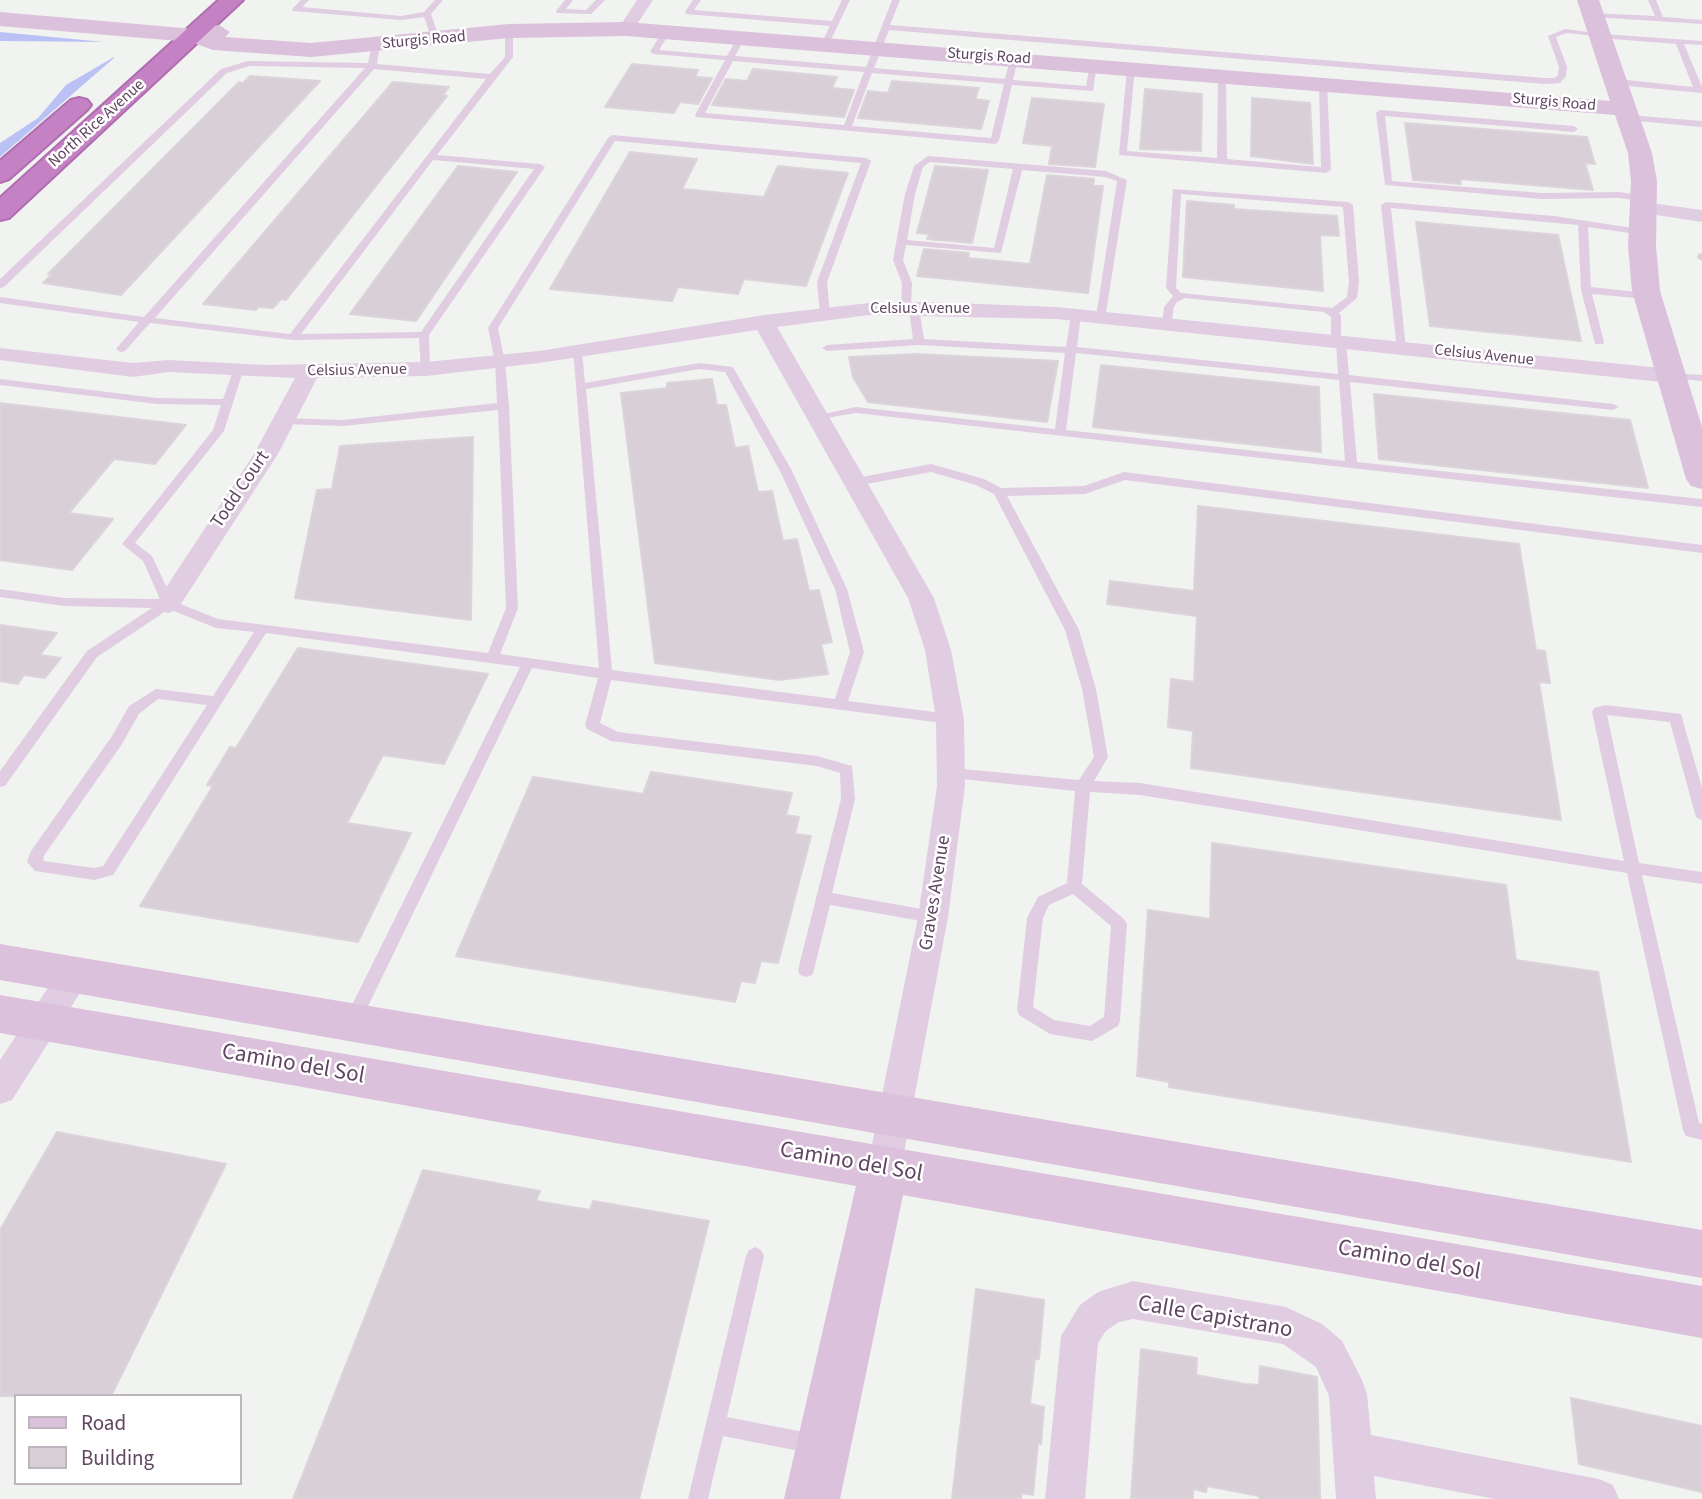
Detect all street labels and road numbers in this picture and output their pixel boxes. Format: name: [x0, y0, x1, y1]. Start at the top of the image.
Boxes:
street label: Sturgis Road: [381, 28, 467, 54]
street label: Sturgis Road: [946, 44, 1032, 70]
street label: North Rice Avenue: [45, 76, 149, 172]
street label: Sturgis Road: [1511, 90, 1597, 116]
street label: Celsius Avenue: [870, 299, 970, 319]
street label: Celsius Avenue: [1433, 341, 1535, 371]
street label: Celsius Avenue: [307, 361, 407, 381]
street label: Todd Court: [207, 447, 275, 533]
street label: Graves Avenue: [916, 834, 956, 952]
street label: Camino del Sol: [220, 1039, 366, 1091]
street label: Camino del Sol: [778, 1137, 924, 1189]
street label: Camino del Sol: [1336, 1235, 1482, 1287]
street label: Calle Capistrano: [1135, 1291, 1295, 1345]

